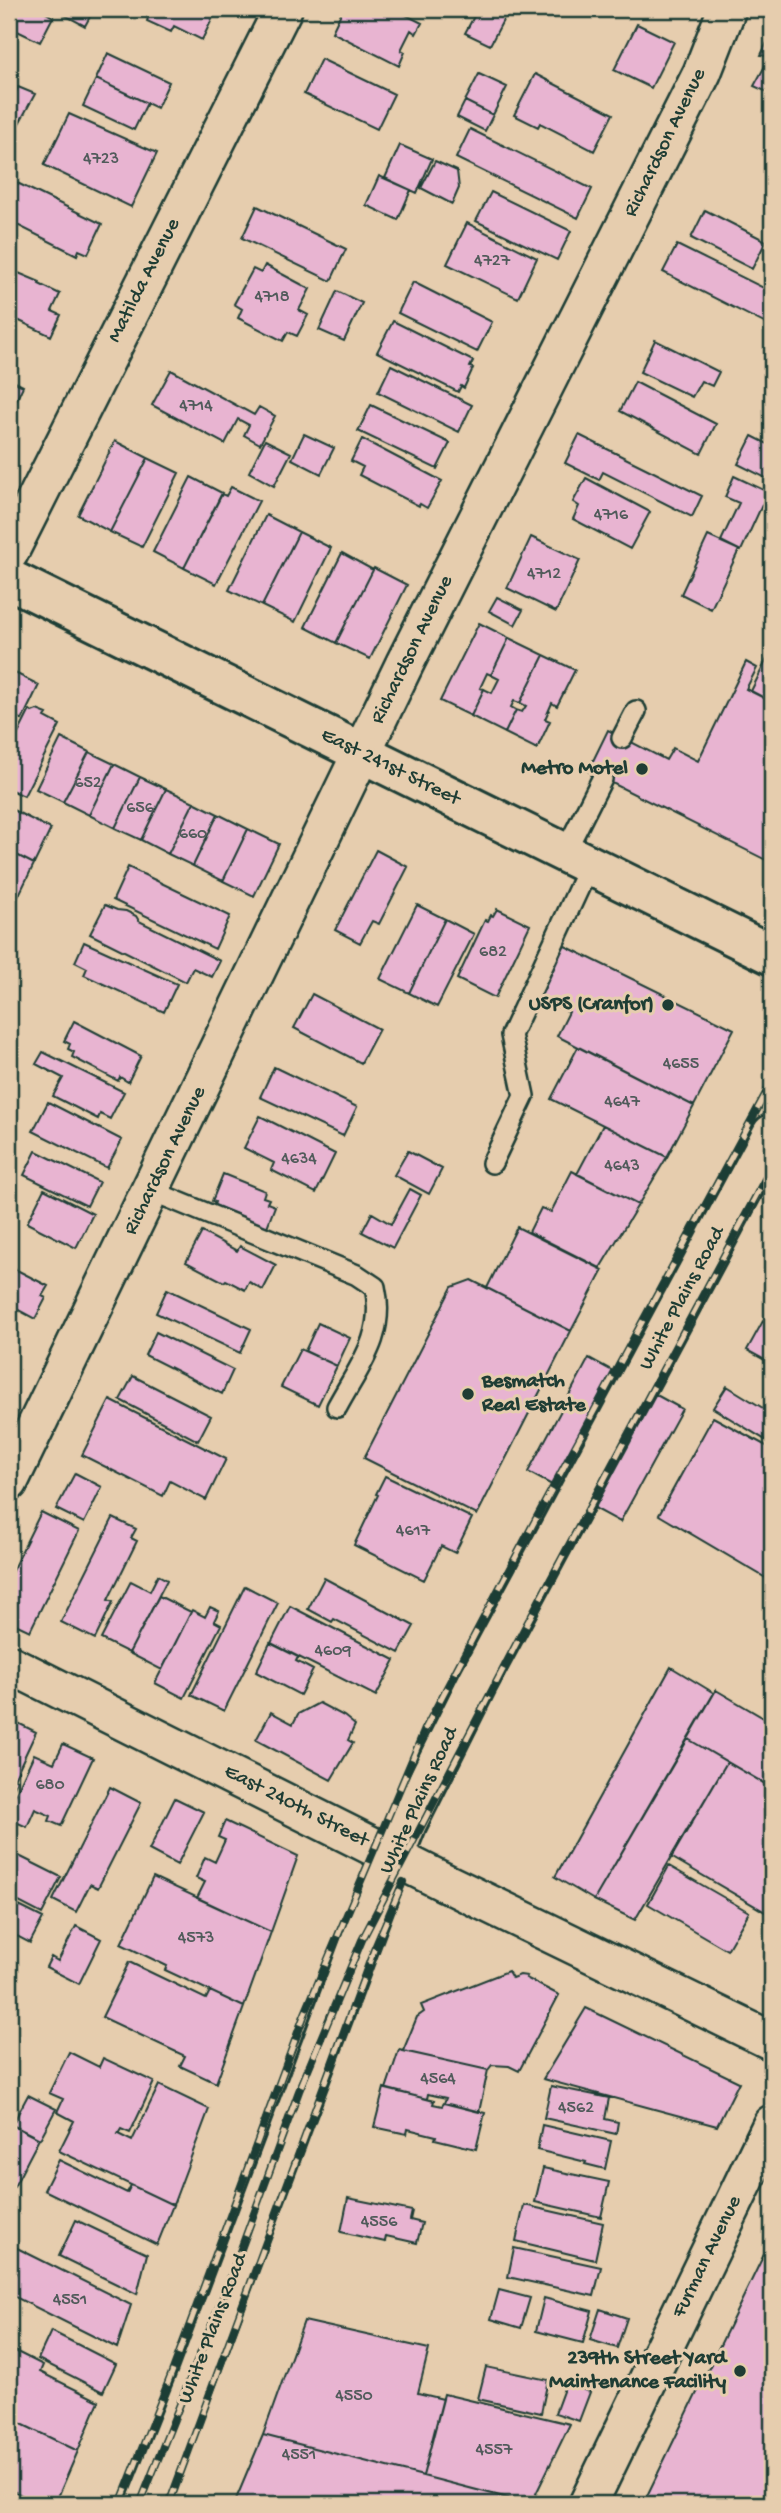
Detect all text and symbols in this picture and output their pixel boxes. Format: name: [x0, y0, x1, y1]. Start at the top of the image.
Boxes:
street label: Richardson Avenue: [619, 64, 713, 221]
house number: 4723: [83, 149, 119, 170]
street label: Matilda Avenue: [103, 214, 188, 347]
house number: 4727: [474, 251, 511, 272]
house number: 4718: [254, 287, 290, 308]
house number: 4714: [179, 396, 213, 417]
house number: 4716: [594, 505, 629, 526]
house number: 4712: [527, 564, 561, 585]
street label: Richardson Avenue: [366, 571, 460, 728]
street label: East 241st Street: [316, 723, 466, 814]
place label: Metro Motel: [521, 757, 628, 782]
marker: Metro Motel: [634, 761, 650, 777]
house number: 652: [74, 773, 102, 794]
house number: 656: [126, 798, 155, 819]
house number: 660: [179, 824, 207, 845]
house number: 682: [479, 942, 507, 963]
place label: USPS (Cranfor): [529, 993, 654, 1018]
marker: USPS (Cranfor): [660, 997, 676, 1013]
house number: 4655: [663, 1054, 699, 1075]
street label: Richardson Avenue: [119, 1082, 213, 1239]
house number: 4647: [604, 1092, 640, 1113]
house number: 4634: [281, 1149, 317, 1170]
house number: 4643: [604, 1156, 640, 1177]
street label: White Plains Road: [635, 1221, 732, 1375]
place label: Besmatch Real Estate: [481, 1370, 587, 1419]
marker: Besmatch Real Estate: [460, 1386, 476, 1402]
house number: 4617: [396, 1521, 431, 1542]
house number: 4609: [315, 1641, 351, 1662]
street label: White Plains Road: [375, 1722, 466, 1878]
street label: East 240th Street: [219, 1760, 375, 1855]
house number: 680: [35, 1775, 65, 1796]
house number: 4573: [178, 1928, 214, 1949]
house number: 4564: [420, 2069, 456, 2090]
house number: 4562: [558, 2098, 594, 2119]
street label: Furman Avenue: [667, 2191, 749, 2323]
house number: 4556: [361, 2212, 398, 2233]
street label: White Plains Road: [174, 2249, 255, 2408]
house number: 4551: [53, 2290, 87, 2311]
place label: 239th Street Yard Maintenance Facility: [549, 2347, 729, 2396]
marker: 239th Street Yard Maintenance Facility: [732, 2363, 748, 2379]
house number: 4550: [335, 2386, 373, 2407]
house number: 4557: [476, 2440, 513, 2461]
house number: 4551: [282, 2445, 316, 2466]

